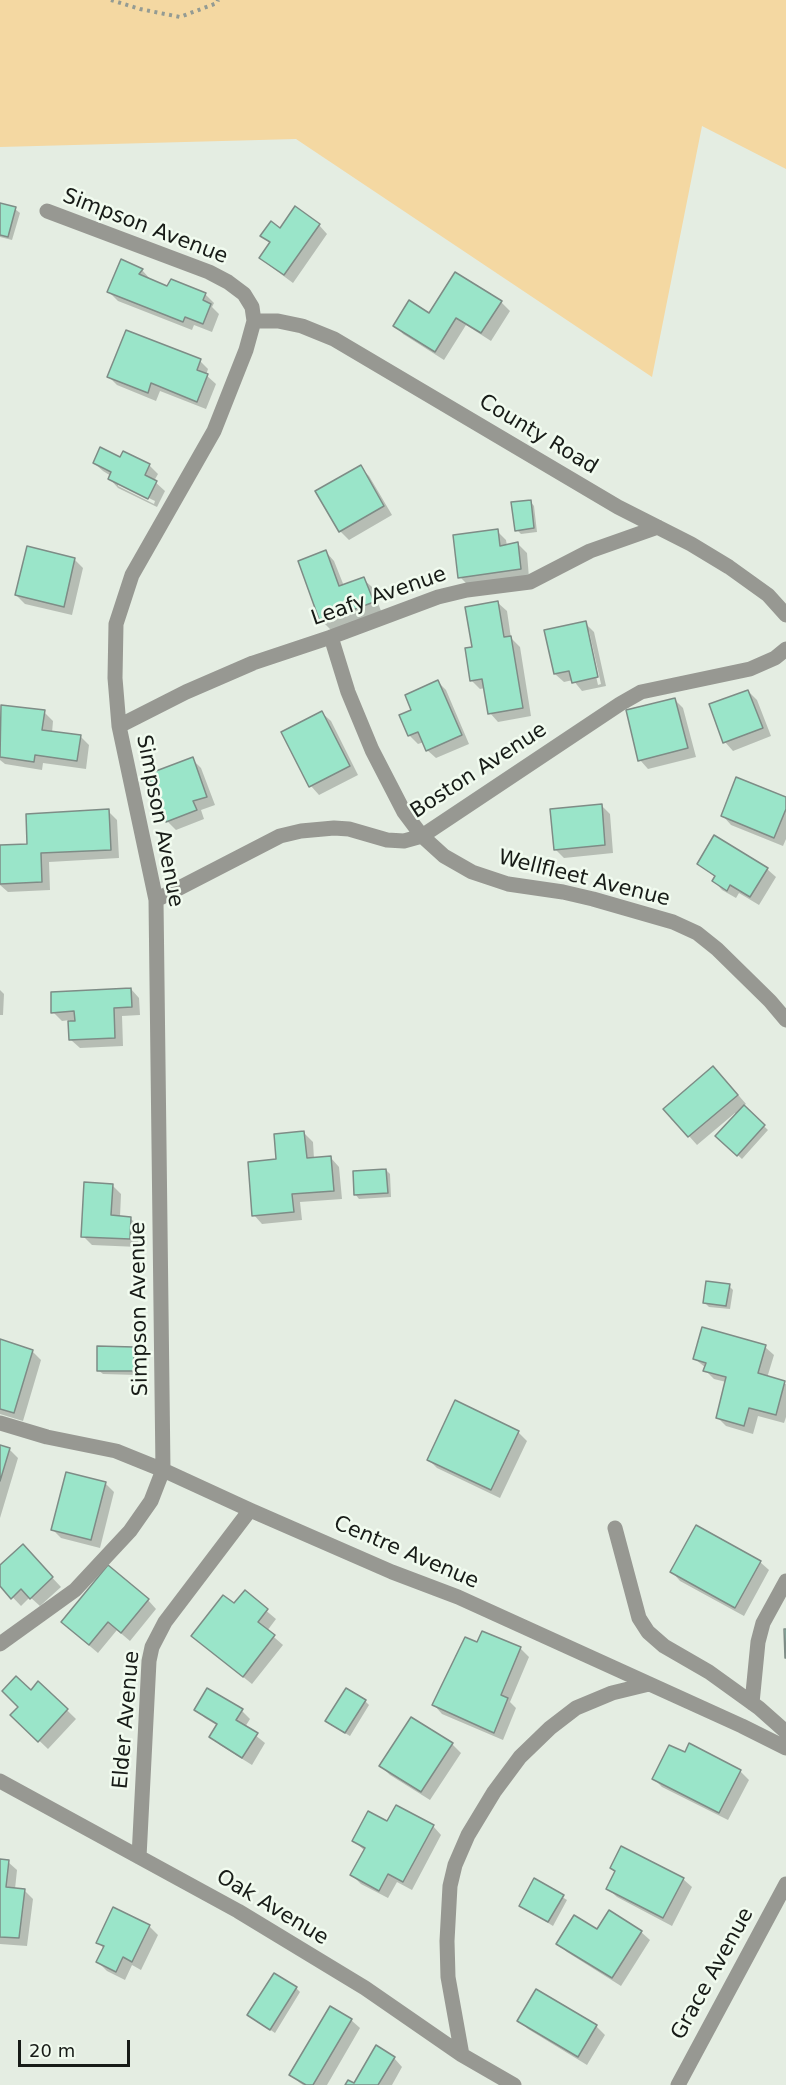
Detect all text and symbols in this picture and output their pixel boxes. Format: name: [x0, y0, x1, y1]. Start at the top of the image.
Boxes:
street label: Simpson Avenue: [59, 184, 231, 270]
street label: County Road: [474, 390, 602, 480]
street label: Leafy Avenue: [308, 562, 450, 632]
street label: Boston Avenue: [406, 718, 552, 824]
street label: Simpson Avenue: [130, 733, 188, 909]
street label: Wellfleet Avenue: [496, 845, 672, 913]
street label: Simpson Avenue: [126, 1221, 154, 1397]
street label: Centre Avenue: [330, 1511, 482, 1595]
street label: Elder Avenue: [108, 1650, 146, 1790]
street label: Oak Avenue: [211, 1865, 333, 1951]
street label: Grace Avenue: [666, 1904, 760, 2044]
scale bar: [21, 2028, 134, 2066]
text: 20 m: [29, 2040, 75, 2061]

